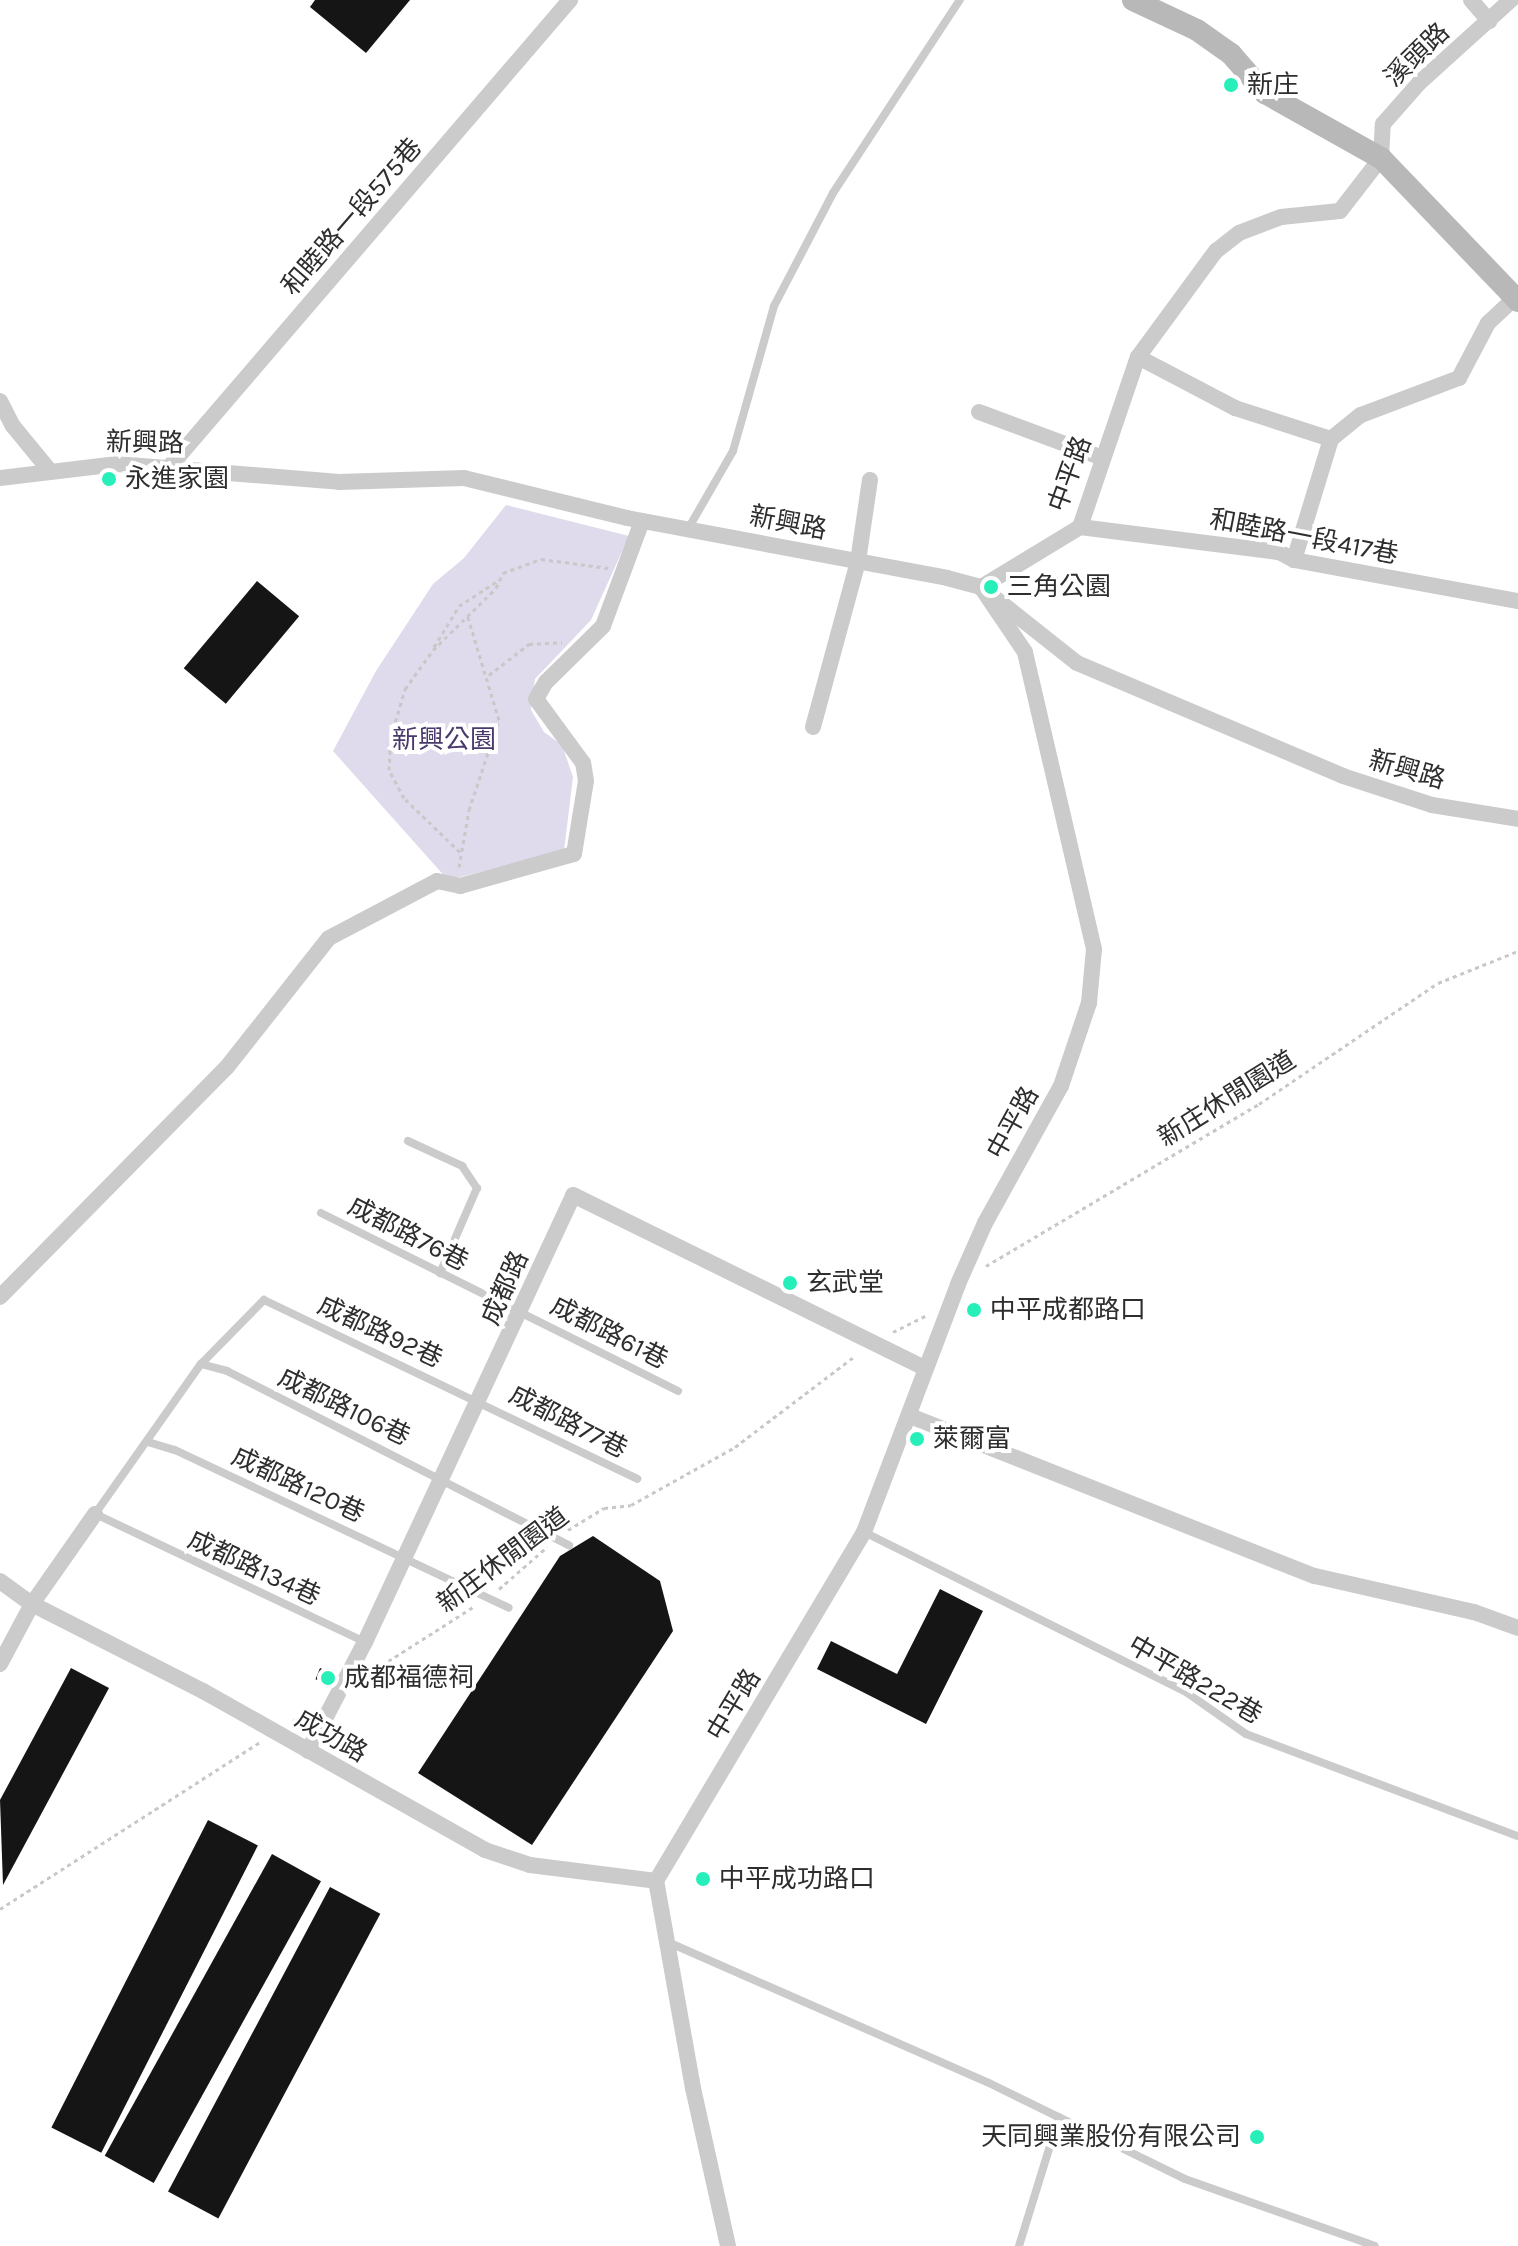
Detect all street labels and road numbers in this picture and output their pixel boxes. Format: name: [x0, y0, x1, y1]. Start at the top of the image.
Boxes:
street label: 溪頭路: [1378, 17, 1456, 93]
street label: 和睦路一段575巷: [275, 132, 429, 302]
street label: 新興路: [106, 427, 184, 459]
street label: 中平路: [1042, 432, 1098, 516]
street label: 新興路: [747, 500, 829, 546]
street label: 和睦路一段417巷: [1207, 503, 1401, 571]
street label: 新興路: [1365, 744, 1449, 796]
street label: 新庄休閒園道: [1153, 1044, 1301, 1154]
street label: 中平路: [980, 1081, 1046, 1165]
street label: 成都路76巷: [343, 1190, 473, 1278]
street label: 成都路: [475, 1246, 535, 1330]
street label: 成都路92巷: [313, 1290, 447, 1374]
street label: 成都路61巷: [545, 1290, 673, 1376]
street label: 成都路106巷: [273, 1362, 415, 1452]
street label: 成都路77巷: [504, 1379, 632, 1465]
street label: 成都路120巷: [227, 1441, 369, 1529]
street label: 新庄休閒園道: [431, 1501, 575, 1619]
street label: 成都路134巷: [183, 1524, 325, 1612]
street label: 中平路222巷: [1123, 1629, 1267, 1731]
street label: 中平路: [701, 1664, 767, 1746]
street label: 成功路: [289, 1703, 373, 1769]

